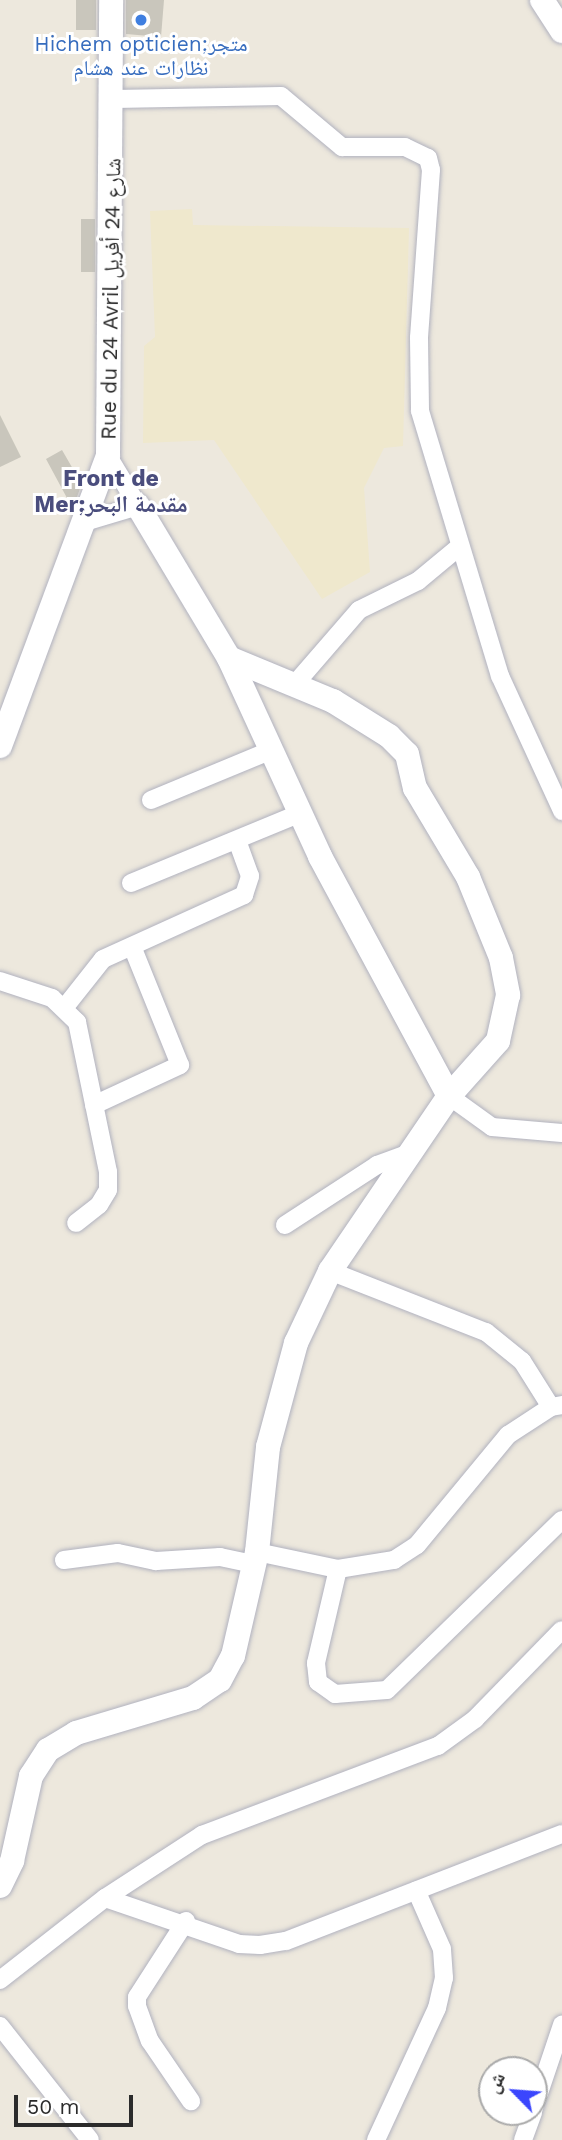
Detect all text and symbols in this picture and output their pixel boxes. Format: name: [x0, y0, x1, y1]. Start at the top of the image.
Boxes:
marker: Hichem opticien;متجر نظارات عند هشام: [133, 12, 149, 28]
place label: Hichem opticien;متجر نظارات عند هشام: [34, 31, 248, 81]
street label: Rue du 24 Avril شارع 24 أفريل: [96, 157, 126, 441]
district label: Front de Mer;مقدمة البحر: [34, 465, 188, 519]
north arrow: [478, 2056, 548, 2126]
text: ش: [481, 2069, 510, 2097]
scale bar: [18, 2080, 136, 2124]
text: 50 m: [27, 2094, 79, 2119]

